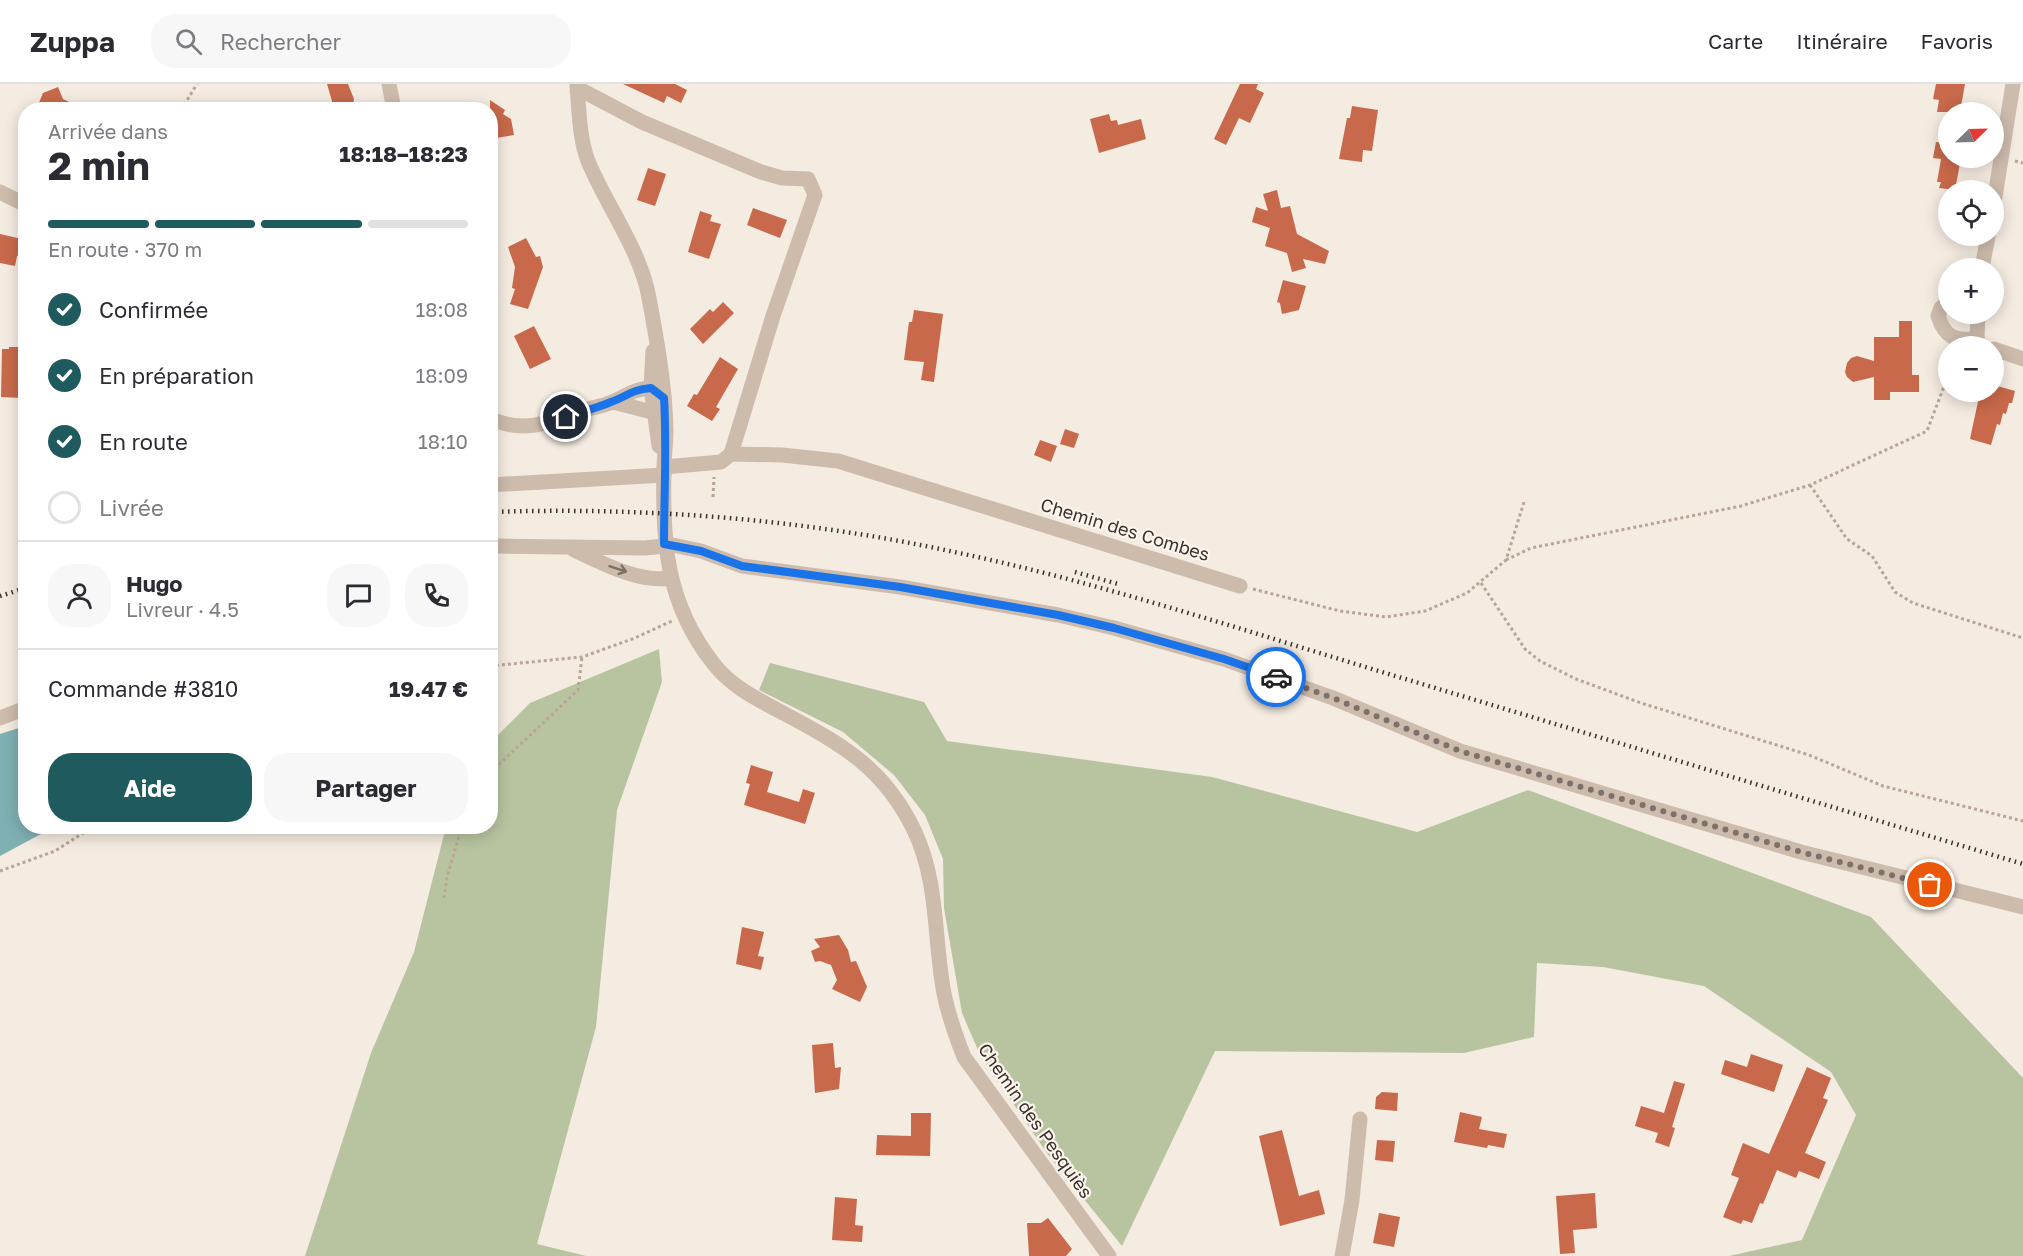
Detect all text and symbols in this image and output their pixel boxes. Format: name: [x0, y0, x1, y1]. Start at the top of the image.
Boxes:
search box: [151, 14, 571, 68]
text: Zuppa: [30, 25, 115, 58]
icon: search: [172, 25, 205, 58]
text: Rechercher: [220, 28, 341, 55]
text: Carte: [1708, 28, 1763, 54]
text: Itinéraire: [1796, 28, 1888, 54]
text: Favoris: [1921, 28, 1993, 54]
north arrow: [1938, 102, 2004, 168]
map controls: [1938, 102, 2004, 402]
text: Arrivée dans: [48, 119, 168, 143]
text: 18:18–18:23: [339, 140, 468, 167]
text: 2 min: [48, 142, 150, 189]
button: locate: [1938, 180, 2004, 246]
text: En route · 370 m: [48, 237, 202, 261]
button: +: [1938, 258, 2004, 324]
icon: check: [48, 293, 81, 326]
text: Confirmée: [99, 296, 208, 323]
text: 18:08: [416, 297, 468, 321]
button: −: [1938, 336, 2004, 402]
icon: check: [48, 359, 81, 392]
text: En préparation: [99, 362, 254, 389]
text: 18:09: [416, 363, 468, 387]
pin: [540, 391, 591, 442]
icon: home: [549, 400, 582, 433]
icon: check: [48, 425, 81, 458]
text: En route: [99, 428, 188, 455]
text: 18:10: [418, 429, 468, 453]
street label: Chemin des Combes: [1038, 493, 1212, 565]
text: Livrée: [99, 494, 164, 521]
button: person: [48, 564, 111, 627]
button: chat: [327, 564, 390, 627]
button: phone: [405, 564, 468, 627]
one-way arrow: [608, 564, 627, 575]
text: Hugo: [126, 570, 183, 597]
text: Livreur · 4.5: [126, 597, 239, 621]
courier: [1246, 647, 1306, 707]
icon: car: [1260, 661, 1293, 694]
text: Commande #3810: [48, 675, 238, 702]
text: 19.47 €: [389, 675, 468, 702]
button: Aide: [48, 753, 252, 822]
button: Partager: [264, 753, 468, 822]
pin: [1904, 859, 1955, 910]
icon: bag: [1913, 868, 1946, 901]
street label: Chemin des Pesquiès: [974, 1039, 1098, 1202]

